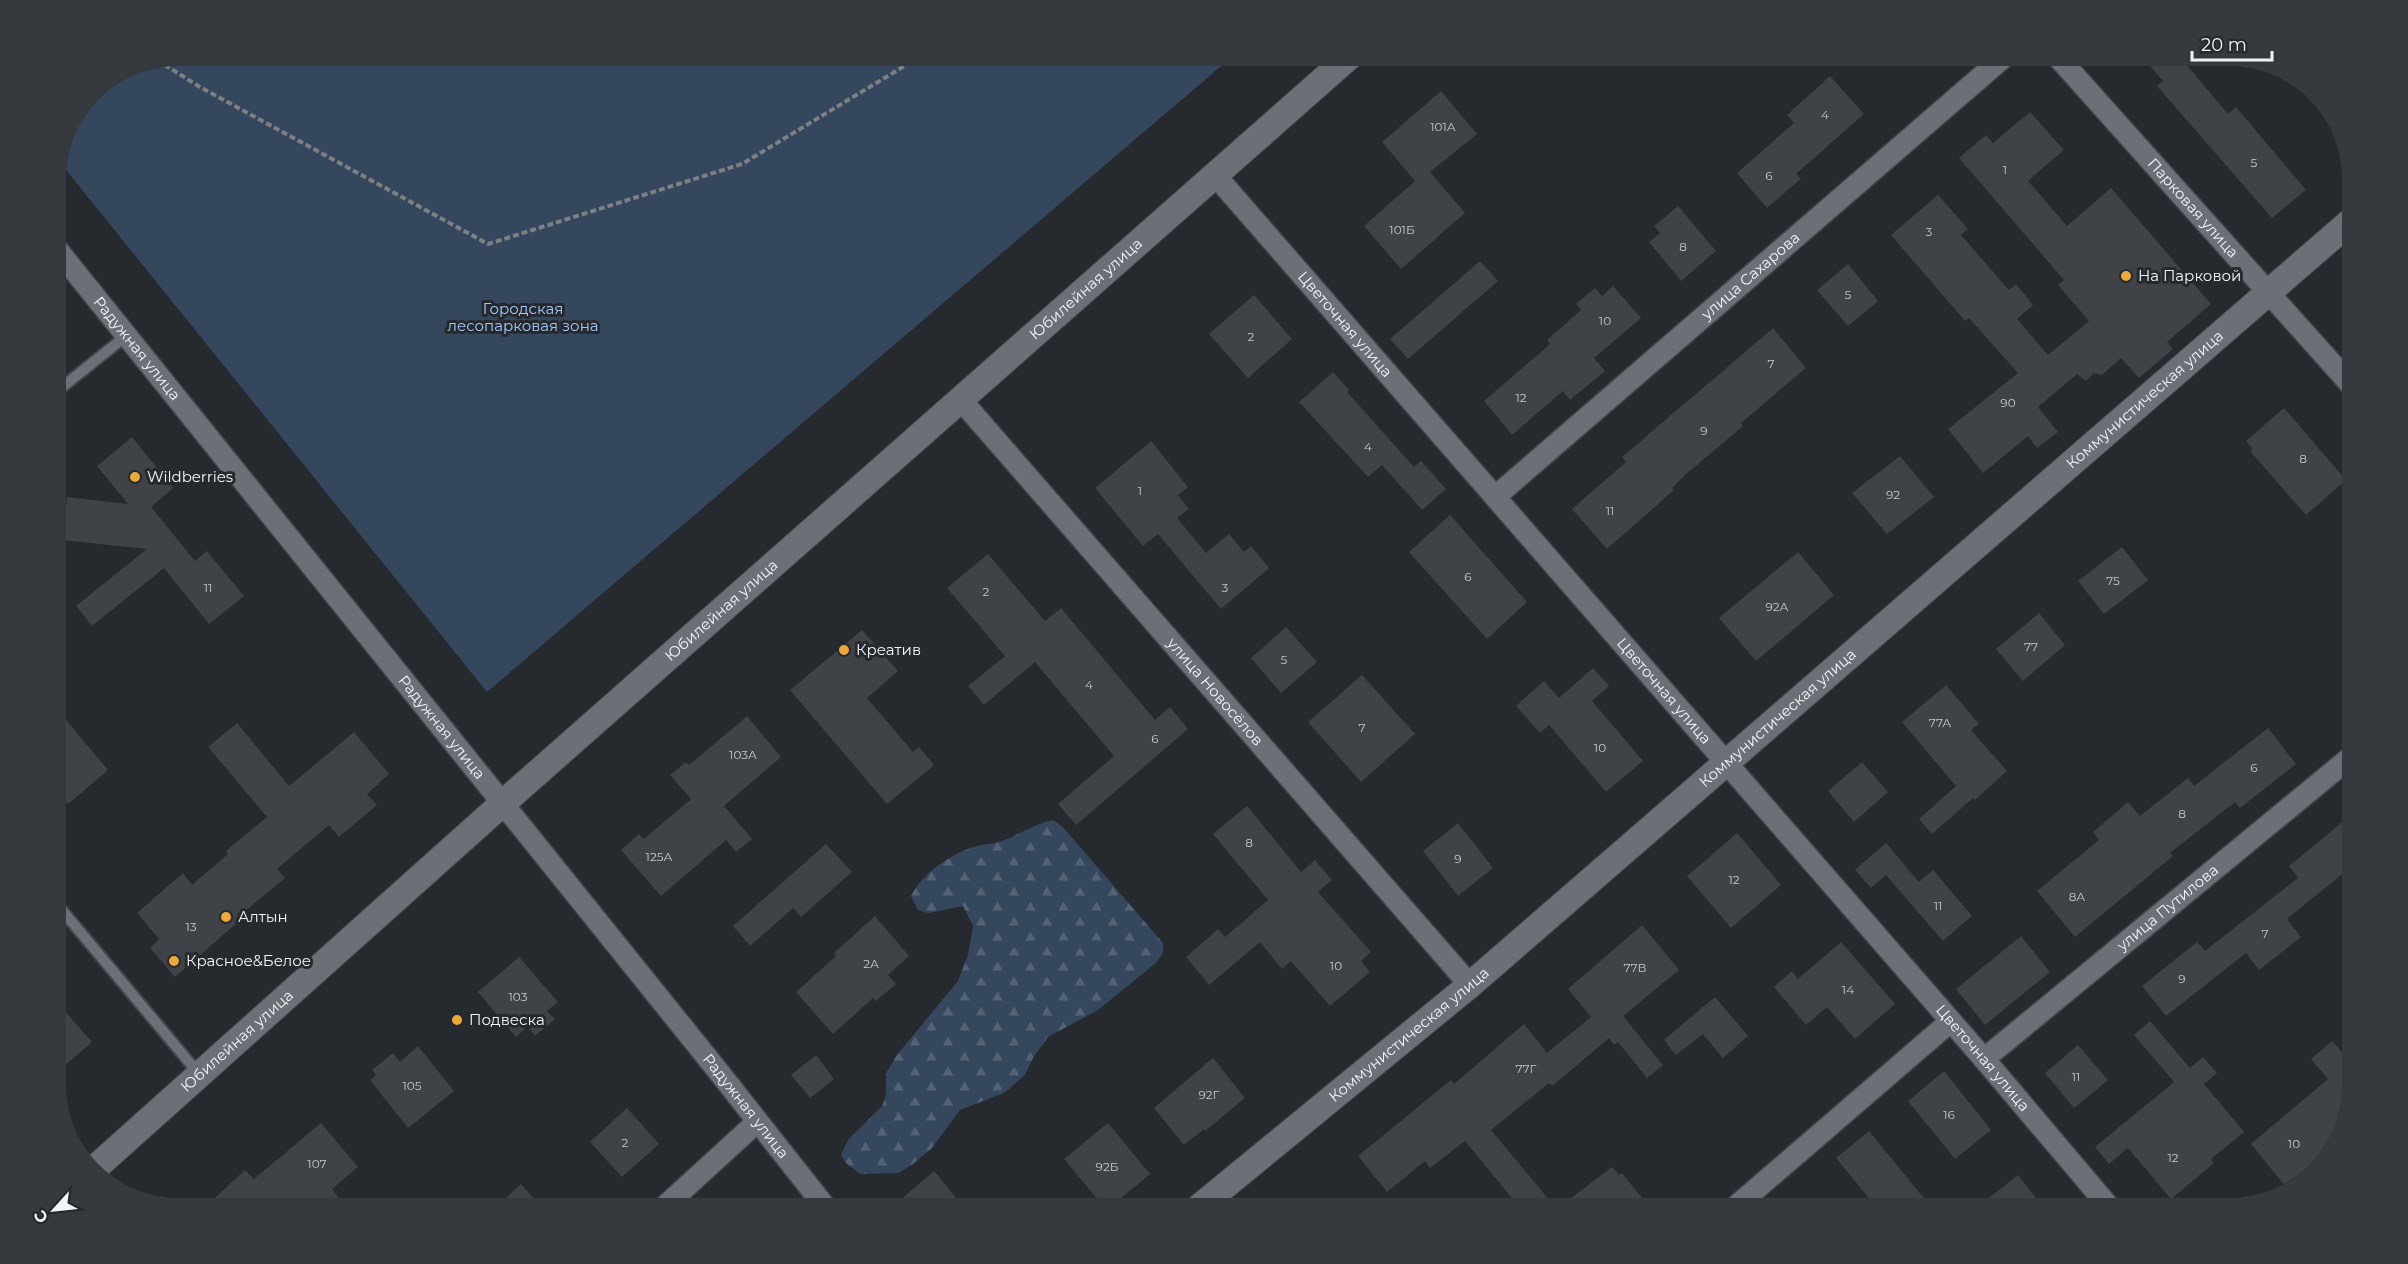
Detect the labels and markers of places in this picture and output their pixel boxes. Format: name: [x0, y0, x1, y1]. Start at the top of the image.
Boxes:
place label: На Парковой: [2138, 266, 2241, 285]
marker: На Парковой: [2119, 269, 2133, 283]
place label: Wildberries: [147, 467, 233, 486]
marker: Wildberries: [128, 470, 142, 484]
place label: Креатив: [856, 640, 921, 659]
marker: Креатив: [837, 643, 851, 657]
place label: Алтын: [238, 907, 288, 926]
marker: Алтын: [219, 910, 233, 924]
place label: Красное&Белое: [186, 951, 311, 970]
marker: Красное&Белое: [167, 954, 181, 968]
place label: Подвеска: [469, 1010, 545, 1029]
marker: Подвеска: [450, 1013, 464, 1027]

